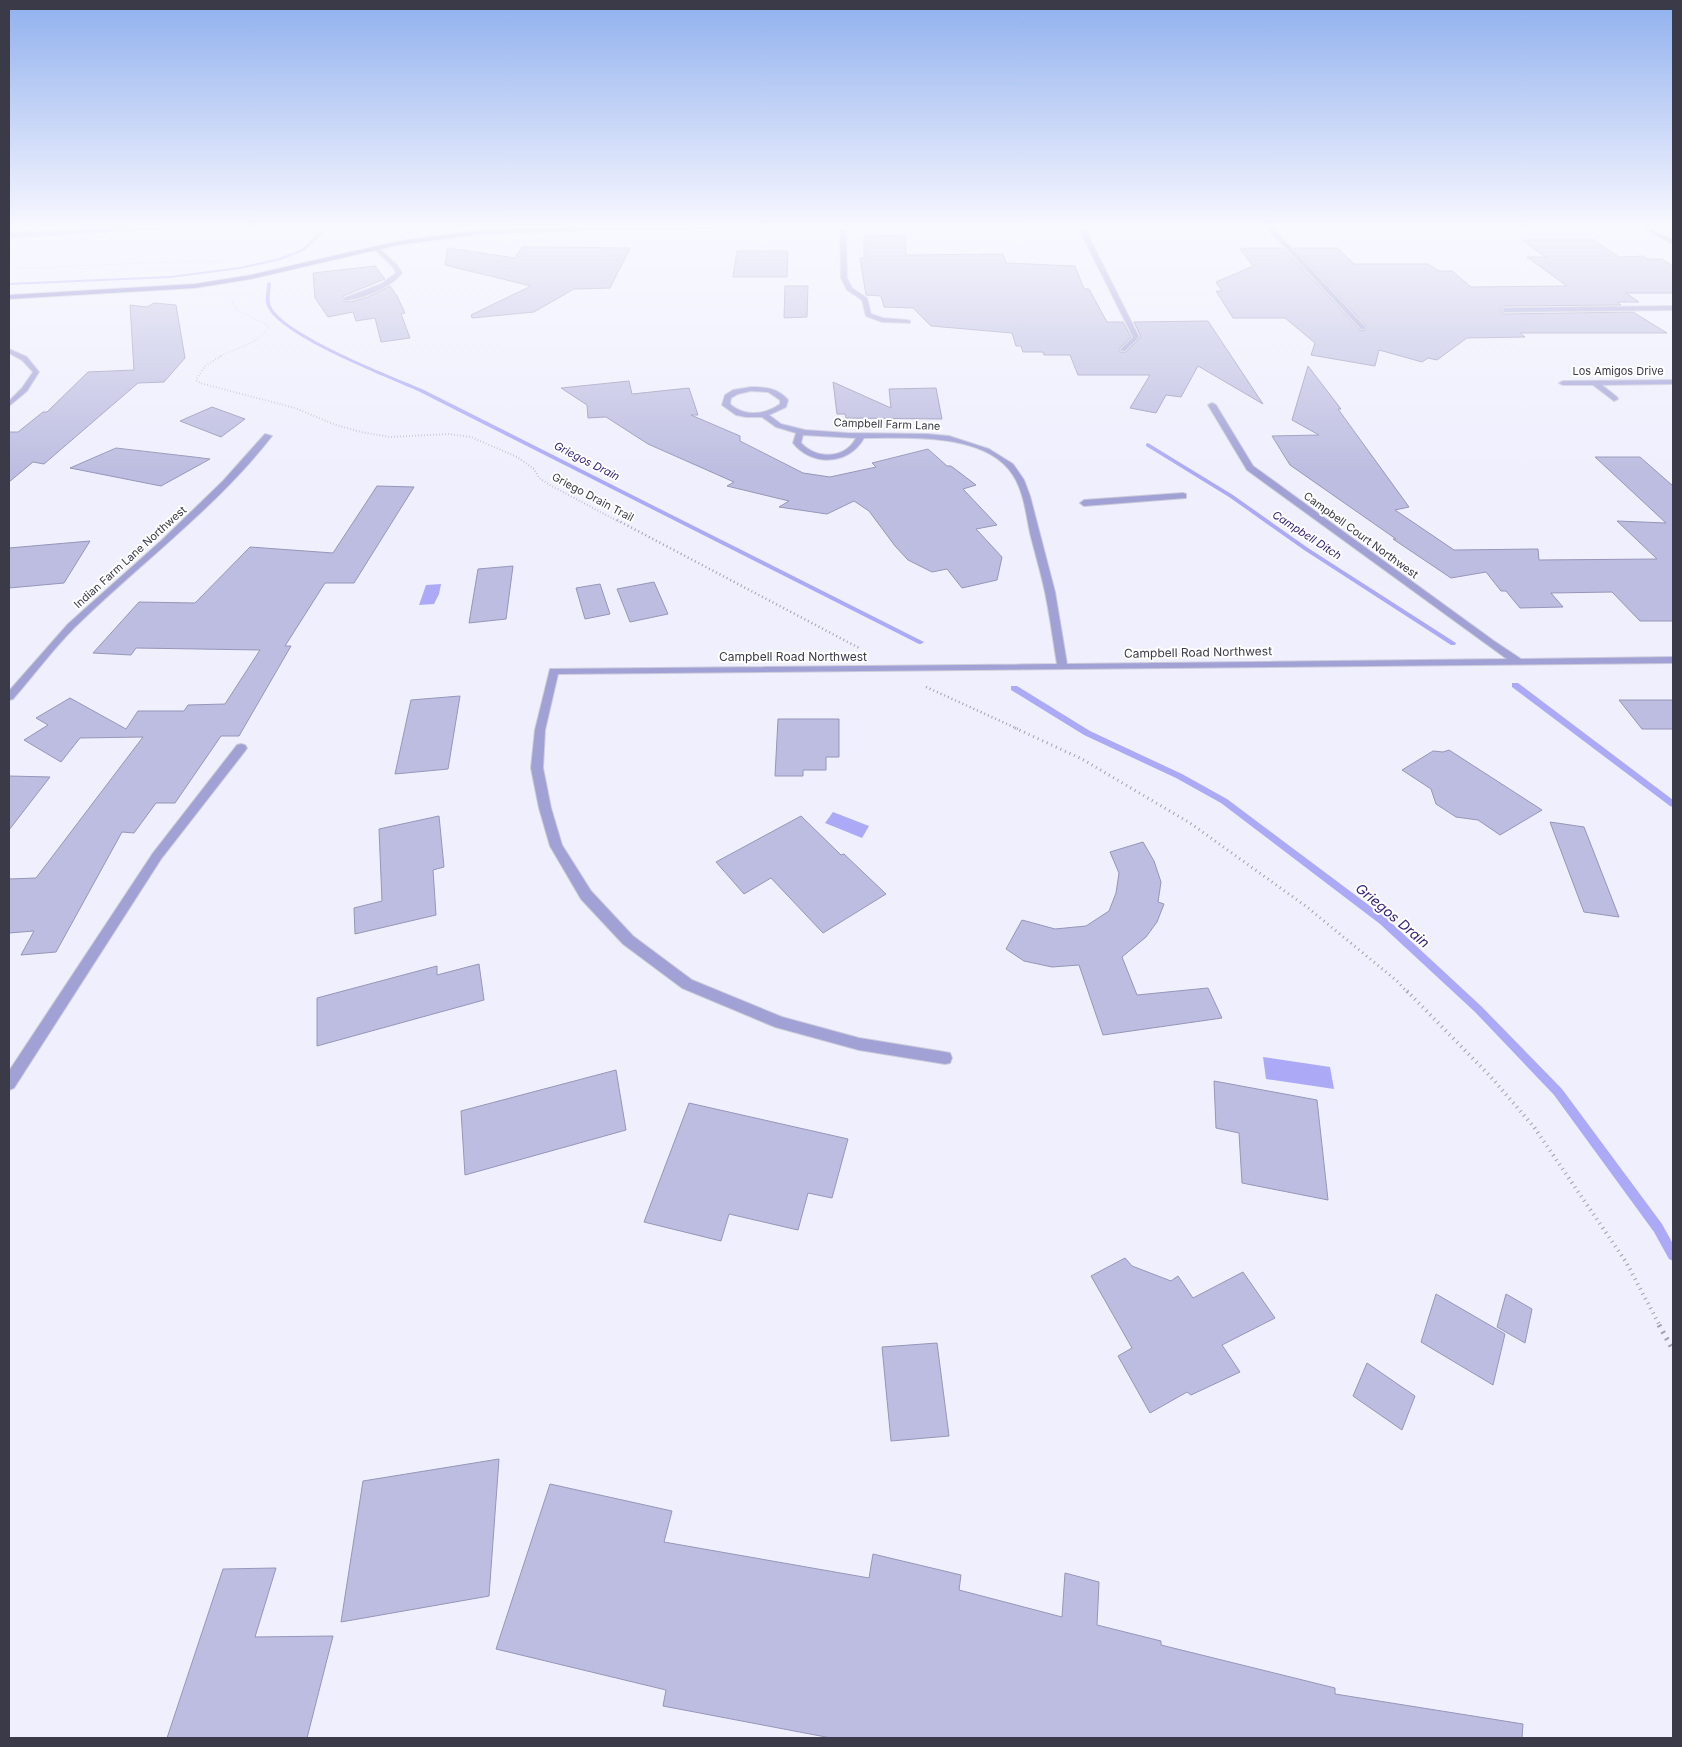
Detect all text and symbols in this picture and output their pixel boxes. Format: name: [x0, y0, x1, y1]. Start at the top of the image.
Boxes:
street label: Los Amigos Drive: [1572, 364, 1664, 378]
street label: Campbell Farm Lane: [833, 415, 941, 433]
water label: Griegos Drain: [552, 439, 623, 484]
street label: Griego Drain Trail: [550, 470, 636, 524]
street label: Campbell Court Northwest: [1301, 489, 1421, 582]
street label: Indian Farm Lane Northwest: [71, 503, 189, 611]
water label: Campbell Ditch: [1270, 507, 1345, 563]
street label: Campbell Road Northwest: [1124, 643, 1272, 661]
street label: Campbell Road Northwest: [719, 649, 867, 664]
water label: Griegos Drain: [1353, 879, 1433, 951]

